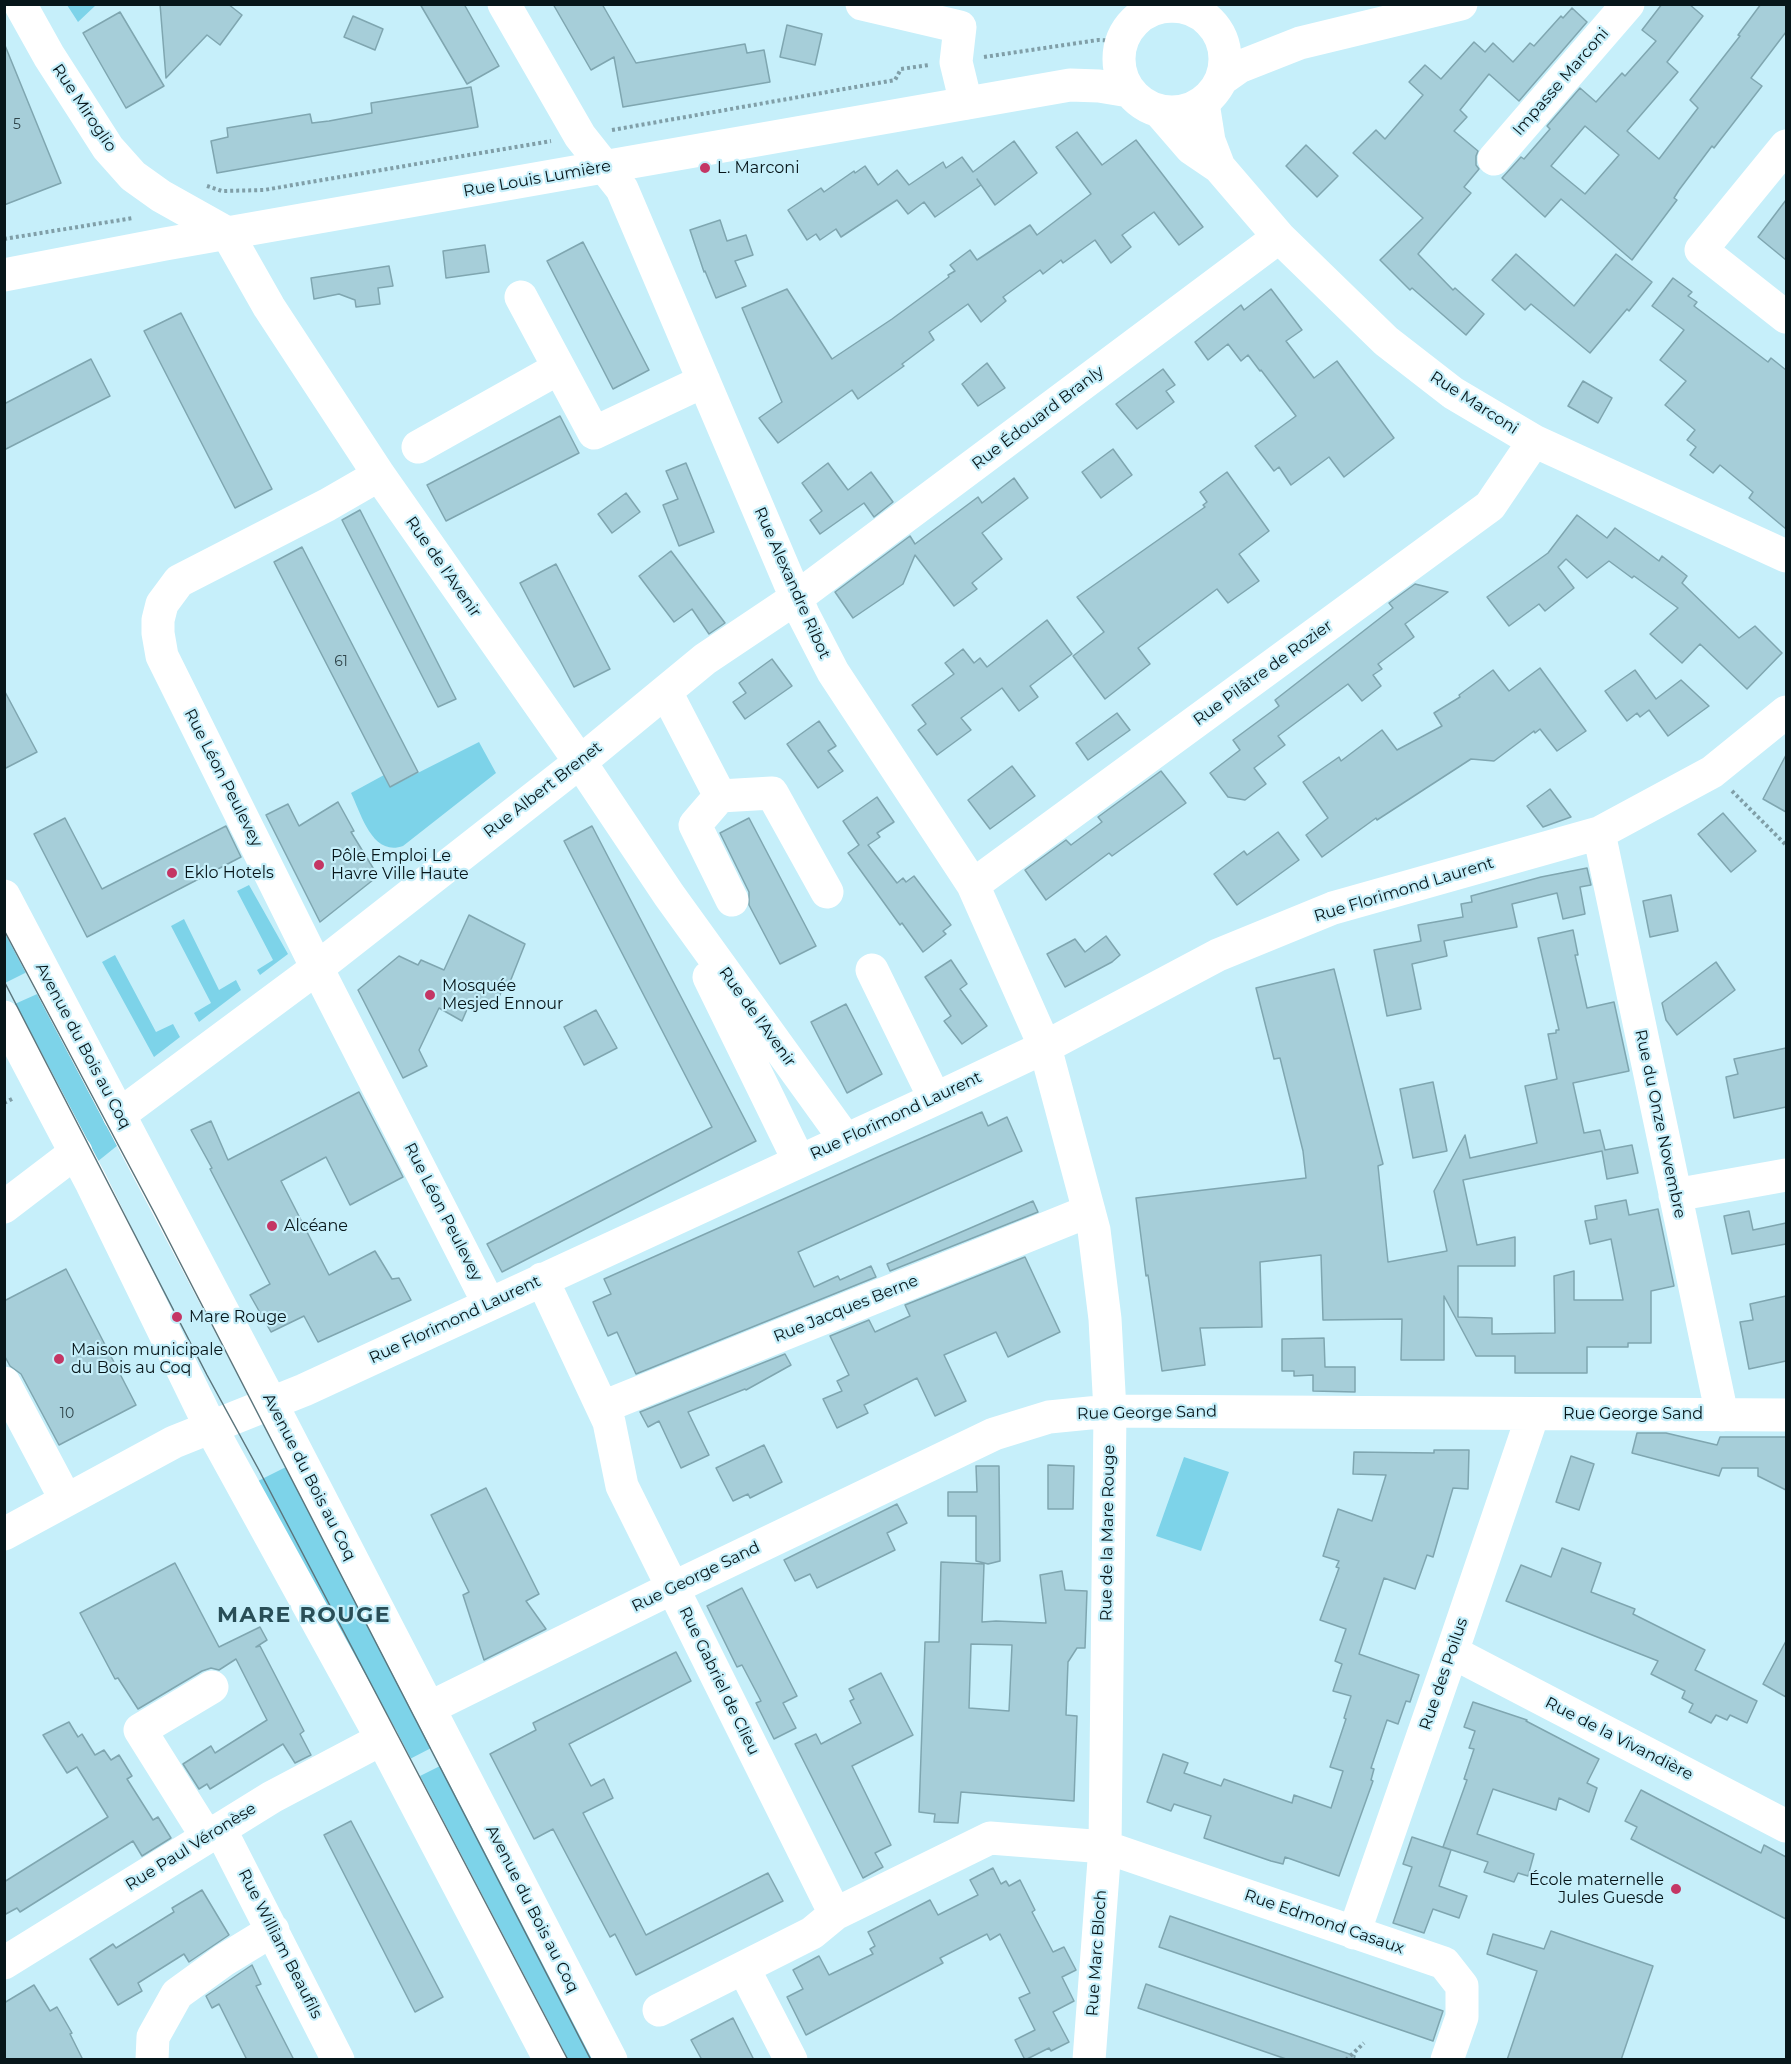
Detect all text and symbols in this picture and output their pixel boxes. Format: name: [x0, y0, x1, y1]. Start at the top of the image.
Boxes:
street label: Impasse Marconi: [1509, 24, 1613, 140]
street label: Rue Miroglio: [48, 61, 120, 155]
house number: 5: [13, 117, 21, 133]
street label: Rue Louis Lumière: [462, 157, 612, 201]
place label: L. Marconi: [717, 158, 799, 178]
marker: L. Marconi: [698, 161, 712, 175]
street label: Rue Édouard Branly: [968, 362, 1108, 474]
street label: Rue Marconi: [1426, 367, 1522, 439]
street label: Rue Alexandre Ribot: [750, 504, 834, 662]
street label: Rue de l'Avenir: [401, 513, 485, 621]
street label: Rue Pilâtre de Rozier: [1190, 616, 1336, 730]
house number: 61: [334, 654, 348, 670]
street label: Rue Léon Peulevey: [180, 706, 266, 850]
street label: Rue Albert Brenet: [480, 738, 606, 842]
place label: Pôle Emploi Le Havre Ville Haute: [331, 846, 469, 884]
street label: Rue Florimond Laurent: [1312, 853, 1496, 927]
marker: Pôle Emploi Le Havre Ville Haute: [312, 858, 326, 872]
place label: Eklo Hotels: [184, 863, 274, 883]
marker: Eklo Hotels: [165, 866, 179, 880]
street label: Avenue du Bois au Coq: [31, 960, 135, 1132]
street label: Rue de l'Avenir: [714, 963, 800, 1071]
place label: Mosquée Mesjed Ennour: [442, 976, 563, 1014]
marker: Mosquée Mesjed Ennour: [423, 988, 437, 1002]
street label: Rue du Onze Novembre: [1631, 1028, 1689, 1220]
street label: Rue Florimond Laurent: [807, 1068, 985, 1164]
street label: Rue Léon Peulevey: [400, 1140, 486, 1284]
place label: Alcéane: [284, 1216, 348, 1236]
marker: Alcéane: [265, 1219, 279, 1233]
street label: Rue Jacques Berne: [771, 1271, 921, 1347]
street label: Rue Florimond Laurent: [366, 1272, 544, 1368]
place label: Mare Rouge: [189, 1307, 287, 1327]
marker: Mare Rouge: [170, 1310, 184, 1324]
place label: Maison municipale du Bois au Coq: [71, 1340, 223, 1378]
marker: Maison municipale du Bois au Coq: [52, 1352, 66, 1366]
street label: Avenue du Bois au Coq: [258, 1390, 360, 1564]
street label: Rue George Sand: [1077, 1402, 1217, 1424]
street label: Rue George Sand: [1563, 1404, 1703, 1424]
house number: 10: [60, 1406, 74, 1422]
street label: Rue de la Mare Rouge: [1097, 1445, 1119, 1621]
street label: Rue George Sand: [629, 1538, 763, 1616]
district label: MARE ROUGE: [217, 1603, 391, 1629]
street label: Rue Gabriel de Clieu: [675, 1604, 763, 1758]
street label: Rue des Poilus: [1416, 1615, 1472, 1733]
street label: Rue de la Vivandière: [1542, 1693, 1696, 1785]
street label: Rue Paul Véronèse: [122, 1799, 260, 1895]
street label: Avenue du Bois au Coq: [481, 1822, 583, 1996]
street label: Rue William Beaufils: [234, 1866, 326, 2022]
place label: École maternelle Jules Guesde: [1529, 1870, 1664, 1908]
marker: École maternelle Jules Guesde: [1669, 1882, 1683, 1896]
street label: Rue Edmond Casaux: [1242, 1886, 1406, 1958]
street label: Rue Marc Bloch: [1083, 1889, 1111, 2017]

